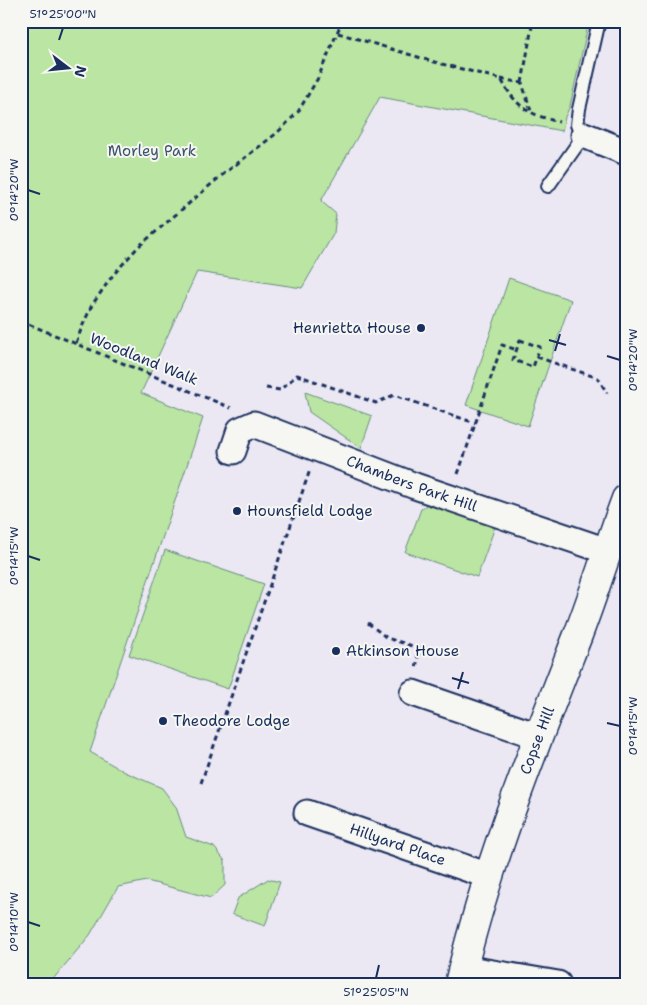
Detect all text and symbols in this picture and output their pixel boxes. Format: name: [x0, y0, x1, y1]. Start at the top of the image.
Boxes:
text: 51°25'00"N: [30, 6, 96, 22]
north arrow: [42, 42, 92, 92]
text: N: [70, 64, 91, 79]
park label: Morley Park: [108, 141, 196, 161]
text: 0°14'20"W: [6, 158, 22, 222]
place label: Henrietta House: [293, 318, 411, 338]
marker: Henrietta House: [415, 322, 427, 334]
street label: Woodland Walk: [87, 328, 201, 390]
text: 0°14'20"W: [625, 328, 641, 392]
street label: Chambers Park Hill: [343, 450, 480, 516]
place label: Hounsfield Lodge: [247, 501, 373, 521]
marker: Hounsfield Lodge: [231, 505, 243, 517]
text: 0°14'15"W: [6, 527, 22, 585]
place label: Atkinson House: [346, 641, 459, 661]
marker: Atkinson House: [330, 645, 342, 657]
text: 0°14'15"W: [625, 697, 641, 755]
street label: Copse Hill: [515, 703, 559, 777]
place label: Theodore Lodge: [173, 711, 290, 731]
marker: Theodore Lodge: [157, 715, 169, 727]
street label: Hillyard Place: [347, 818, 449, 870]
text: 0°14'10"W: [6, 892, 22, 952]
text: 51°25'05"N: [343, 984, 409, 1000]

